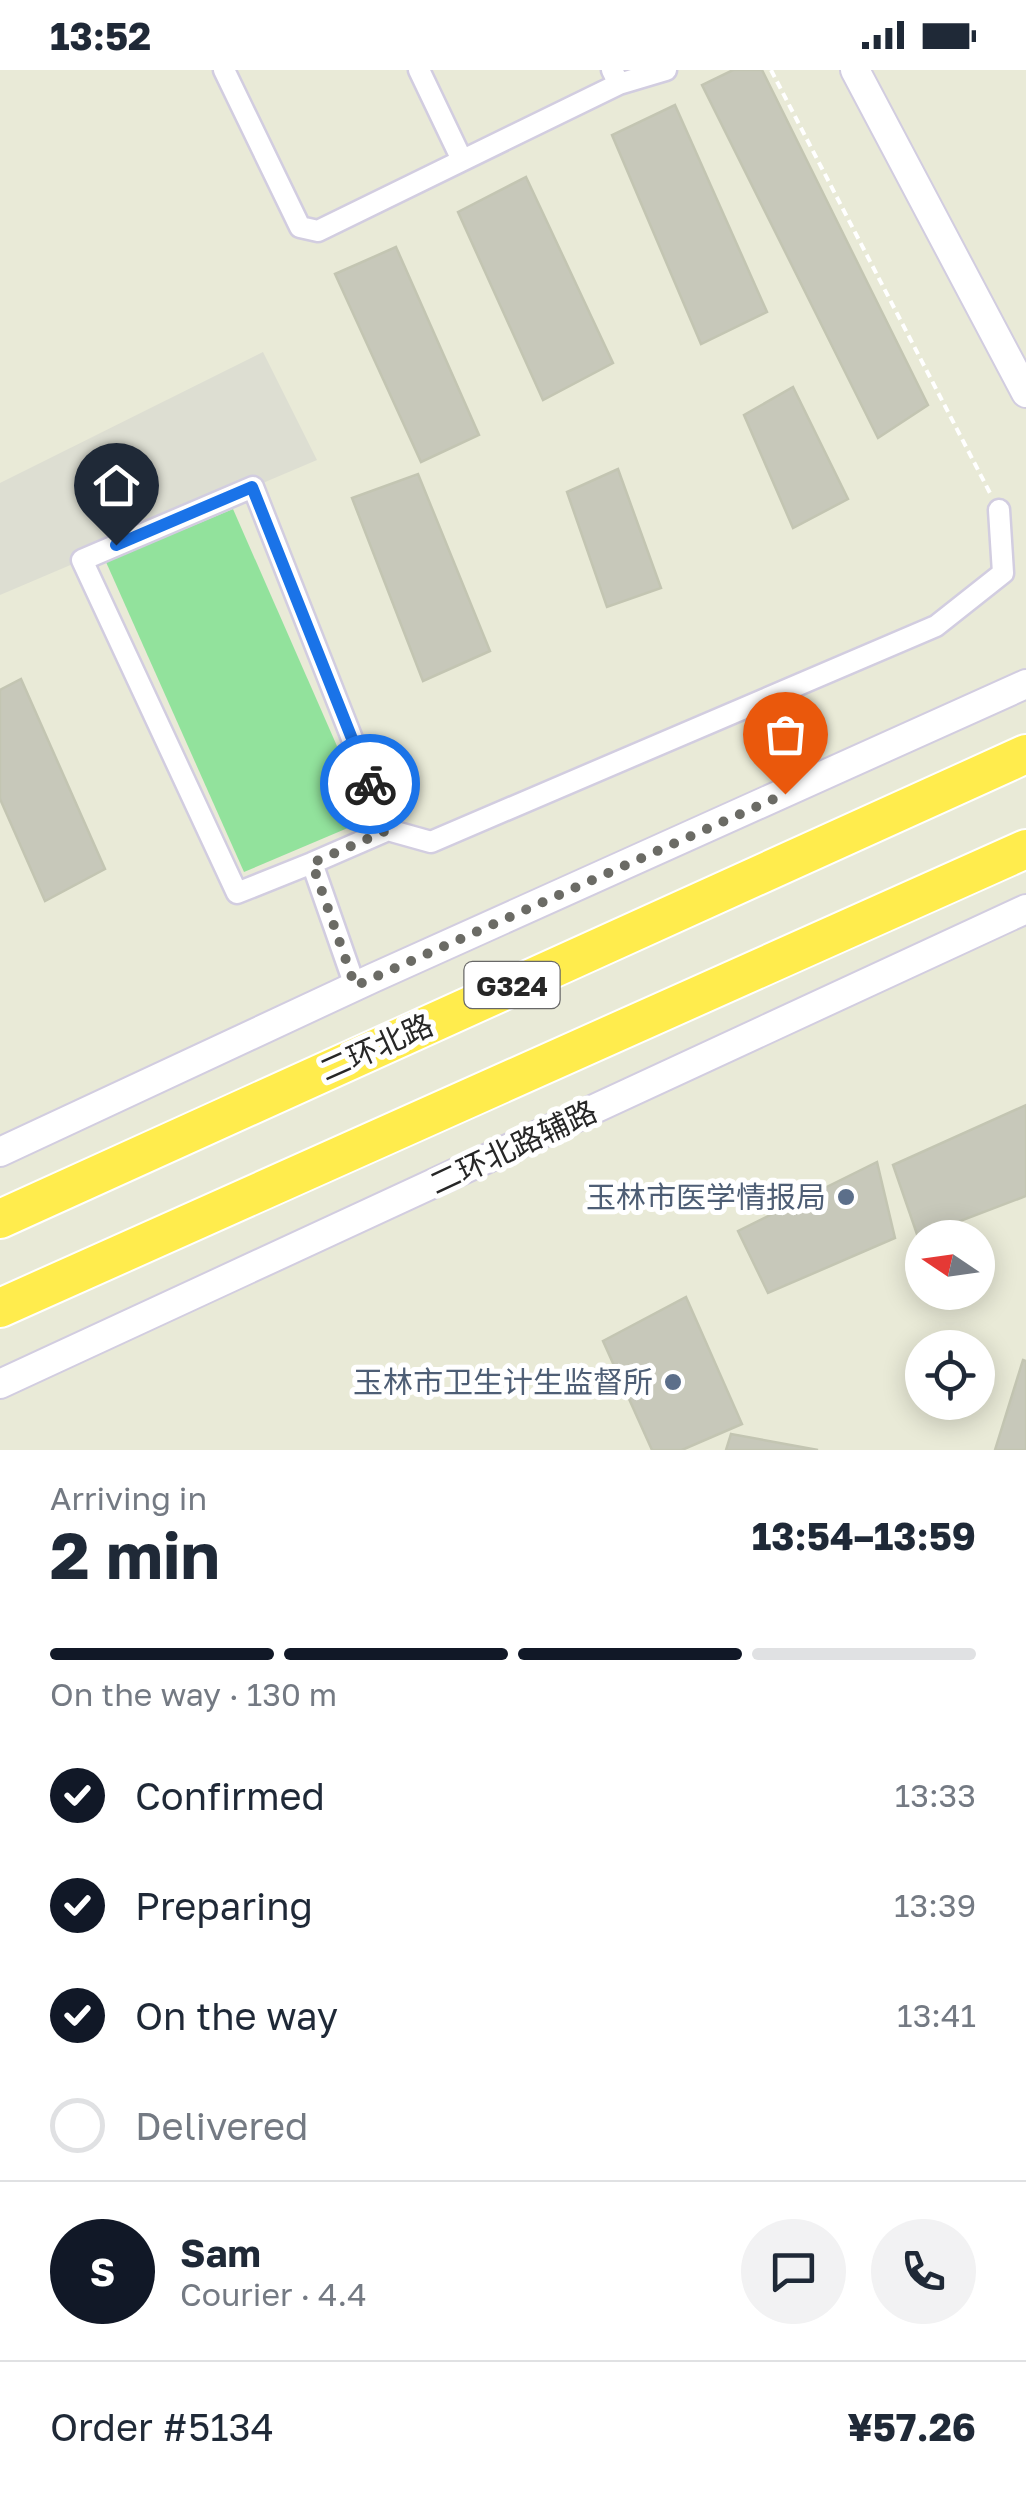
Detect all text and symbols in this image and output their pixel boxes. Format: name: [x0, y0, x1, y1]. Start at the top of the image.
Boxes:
text: 13:52: [50, 13, 151, 58]
pin: [74, 443, 159, 546]
icon: home: [89, 458, 144, 513]
pin: [743, 692, 828, 795]
icon: bag: [758, 707, 813, 762]
courier: [320, 734, 420, 834]
icon: bike: [343, 757, 398, 812]
road number: G324: [464, 962, 560, 1008]
street label: 二环北路: [314, 1006, 438, 1088]
street label: 二环北路辅路: [424, 1093, 602, 1201]
place label: 玉林市医学情报局: [586, 1179, 826, 1215]
marker: 玉林市医学情报局: [835, 1186, 857, 1208]
north arrow: [905, 1220, 995, 1310]
map controls: [905, 1220, 995, 1420]
button: locate: [905, 1330, 995, 1420]
place label: 玉林市卫生计生监督所: [353, 1364, 653, 1400]
marker: 玉林市卫生计生监督所: [662, 1371, 684, 1393]
text: Arriving in: [50, 1479, 207, 1517]
text: 13:54–13:59: [752, 1513, 976, 1558]
text: 2 min: [50, 1515, 220, 1593]
text: On the way · 130 m: [50, 1675, 337, 1713]
icon: check: [50, 1768, 105, 1823]
text: Confirmed: [135, 1773, 325, 1818]
text: 13:33: [895, 1776, 976, 1814]
icon: check: [50, 1878, 105, 1933]
text: Preparing: [135, 1883, 313, 1928]
text: 13:39: [894, 1886, 976, 1924]
icon: check: [50, 1988, 105, 2043]
text: On the way: [135, 1993, 338, 2038]
text: 13:41: [897, 1996, 976, 2034]
text: Delivered: [135, 2103, 308, 2148]
button: chat: [741, 2219, 846, 2324]
button: phone: [871, 2219, 976, 2324]
text: Sam: [180, 2230, 261, 2275]
text: S: [90, 2249, 115, 2294]
text: Courier · 4.4: [180, 2275, 367, 2313]
text: Order #5134: [50, 2404, 274, 2449]
text: ¥57.26: [848, 2404, 976, 2449]

